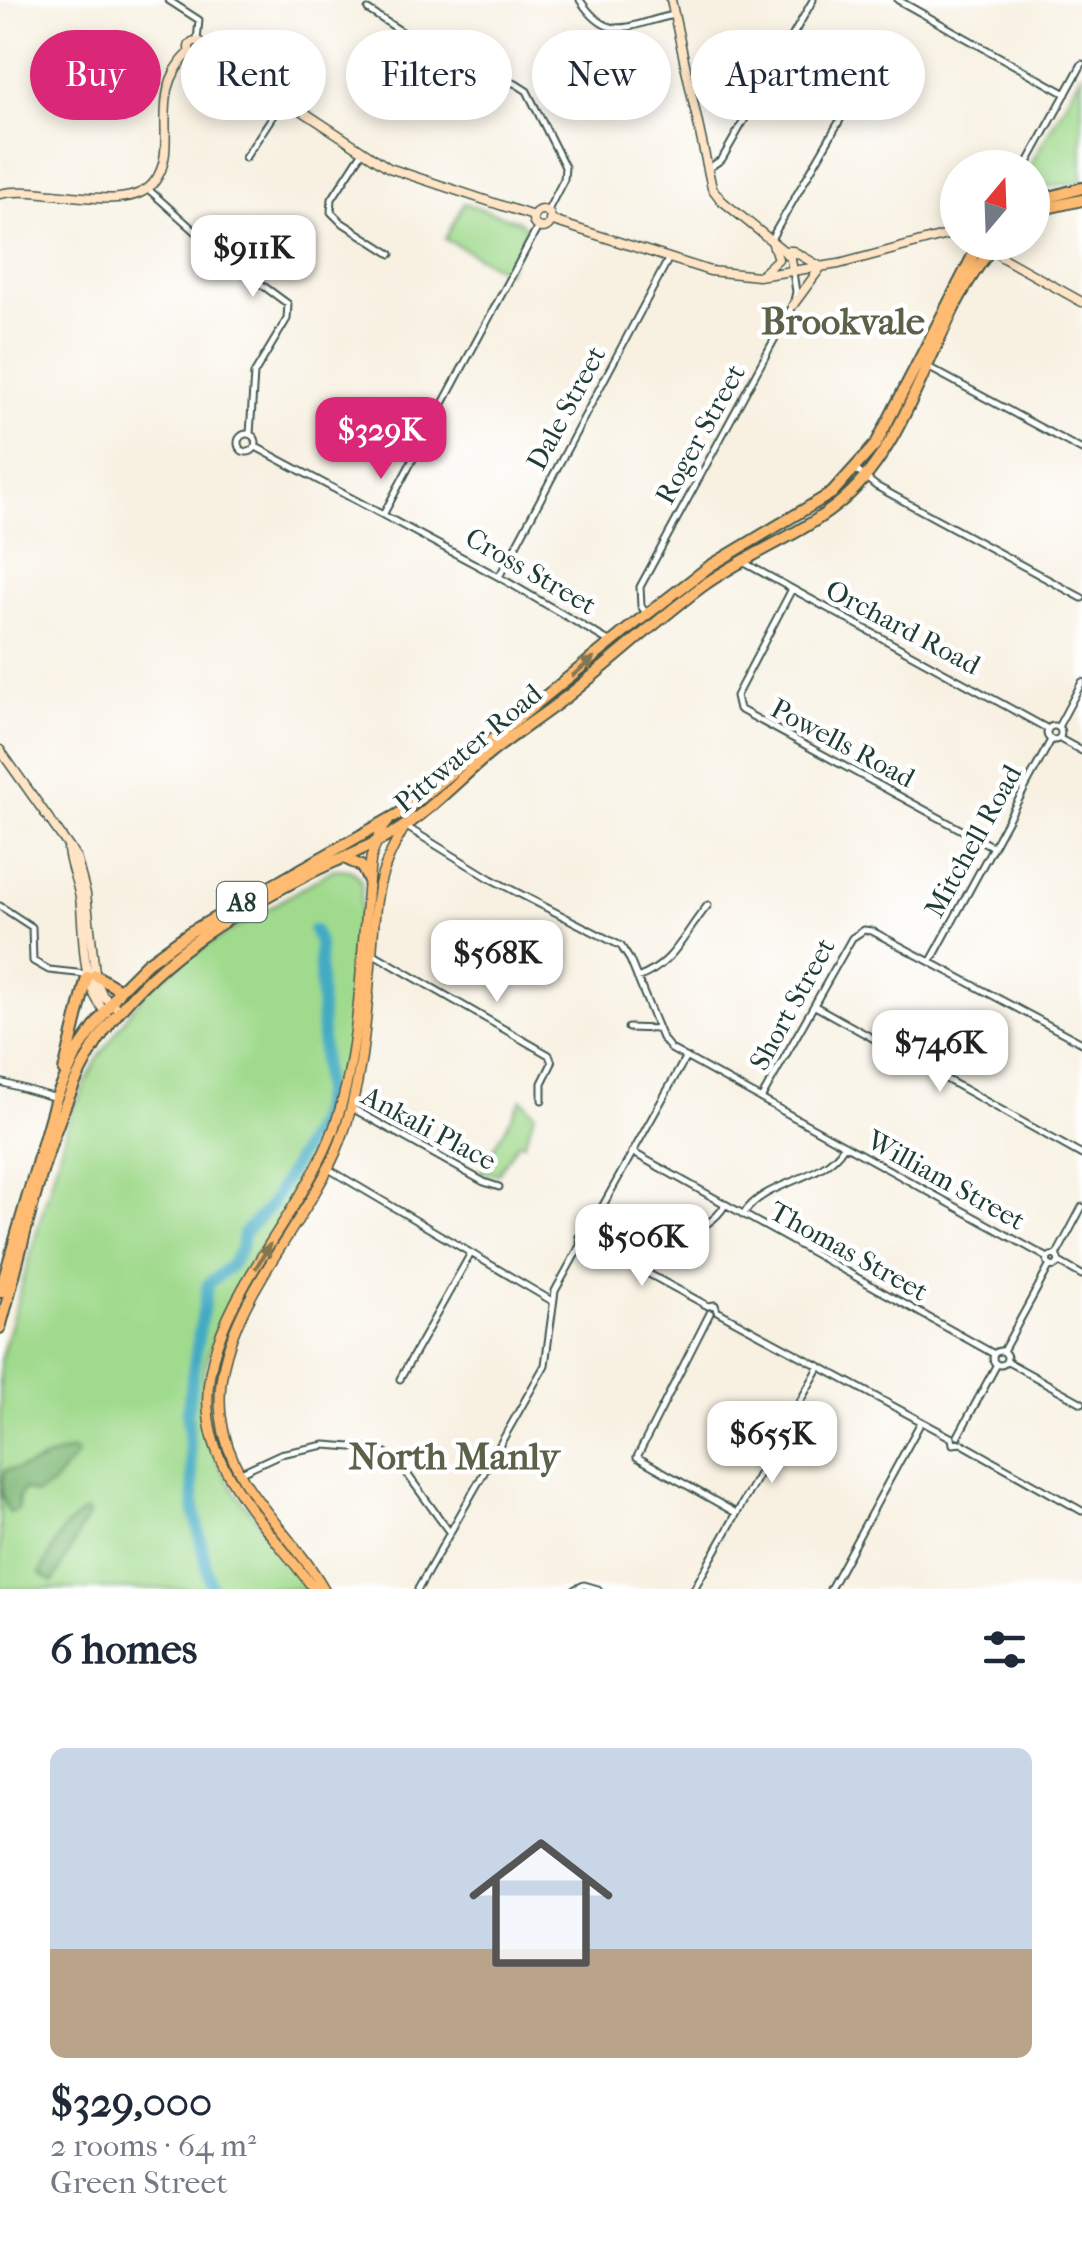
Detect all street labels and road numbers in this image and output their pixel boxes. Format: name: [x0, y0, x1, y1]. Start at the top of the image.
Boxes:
street label: Dale Street: [520, 340, 612, 476]
street label: Roger Street: [648, 358, 752, 510]
street label: Cross Street: [460, 520, 602, 622]
street label: Orchard Road: [820, 573, 986, 682]
street label: Pittwater Road: [387, 676, 549, 819]
street label: Powells Road: [765, 691, 921, 795]
street label: Mitchell Road: [918, 758, 1029, 923]
road number: A8: [217, 882, 267, 922]
street label: Short Street: [742, 932, 842, 1076]
street label: Ankali Place: [355, 1078, 502, 1177]
street label: William Street: [860, 1123, 1031, 1237]
street label: Thomas Street: [764, 1194, 934, 1308]

